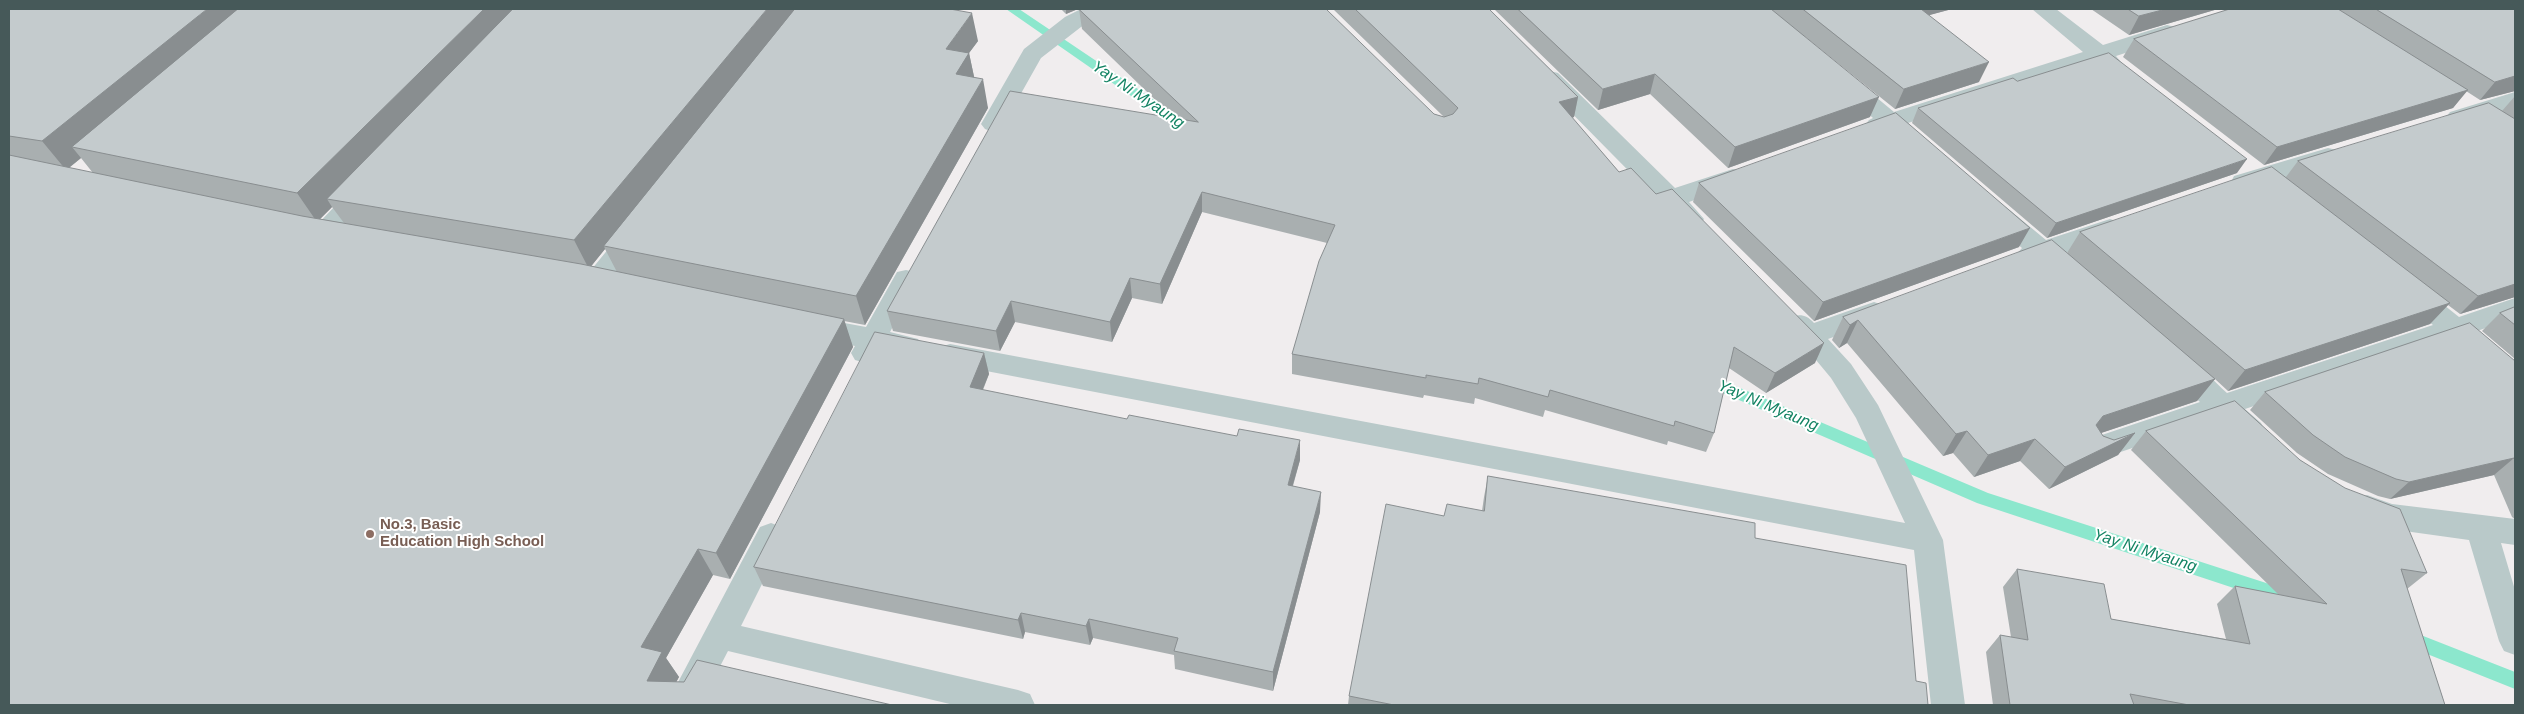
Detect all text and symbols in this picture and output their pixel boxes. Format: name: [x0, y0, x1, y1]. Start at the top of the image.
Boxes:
water label: Yay Ni Myaung: [1088, 57, 1188, 133]
water label: Yay Ni Myaung: [1715, 376, 1821, 436]
place label: No.3, Basic Education High School: [380, 516, 544, 551]
water label: Yay Ni Myaung: [2091, 525, 2199, 577]
marker: No.3, Basic Education High School: [364, 528, 376, 540]

